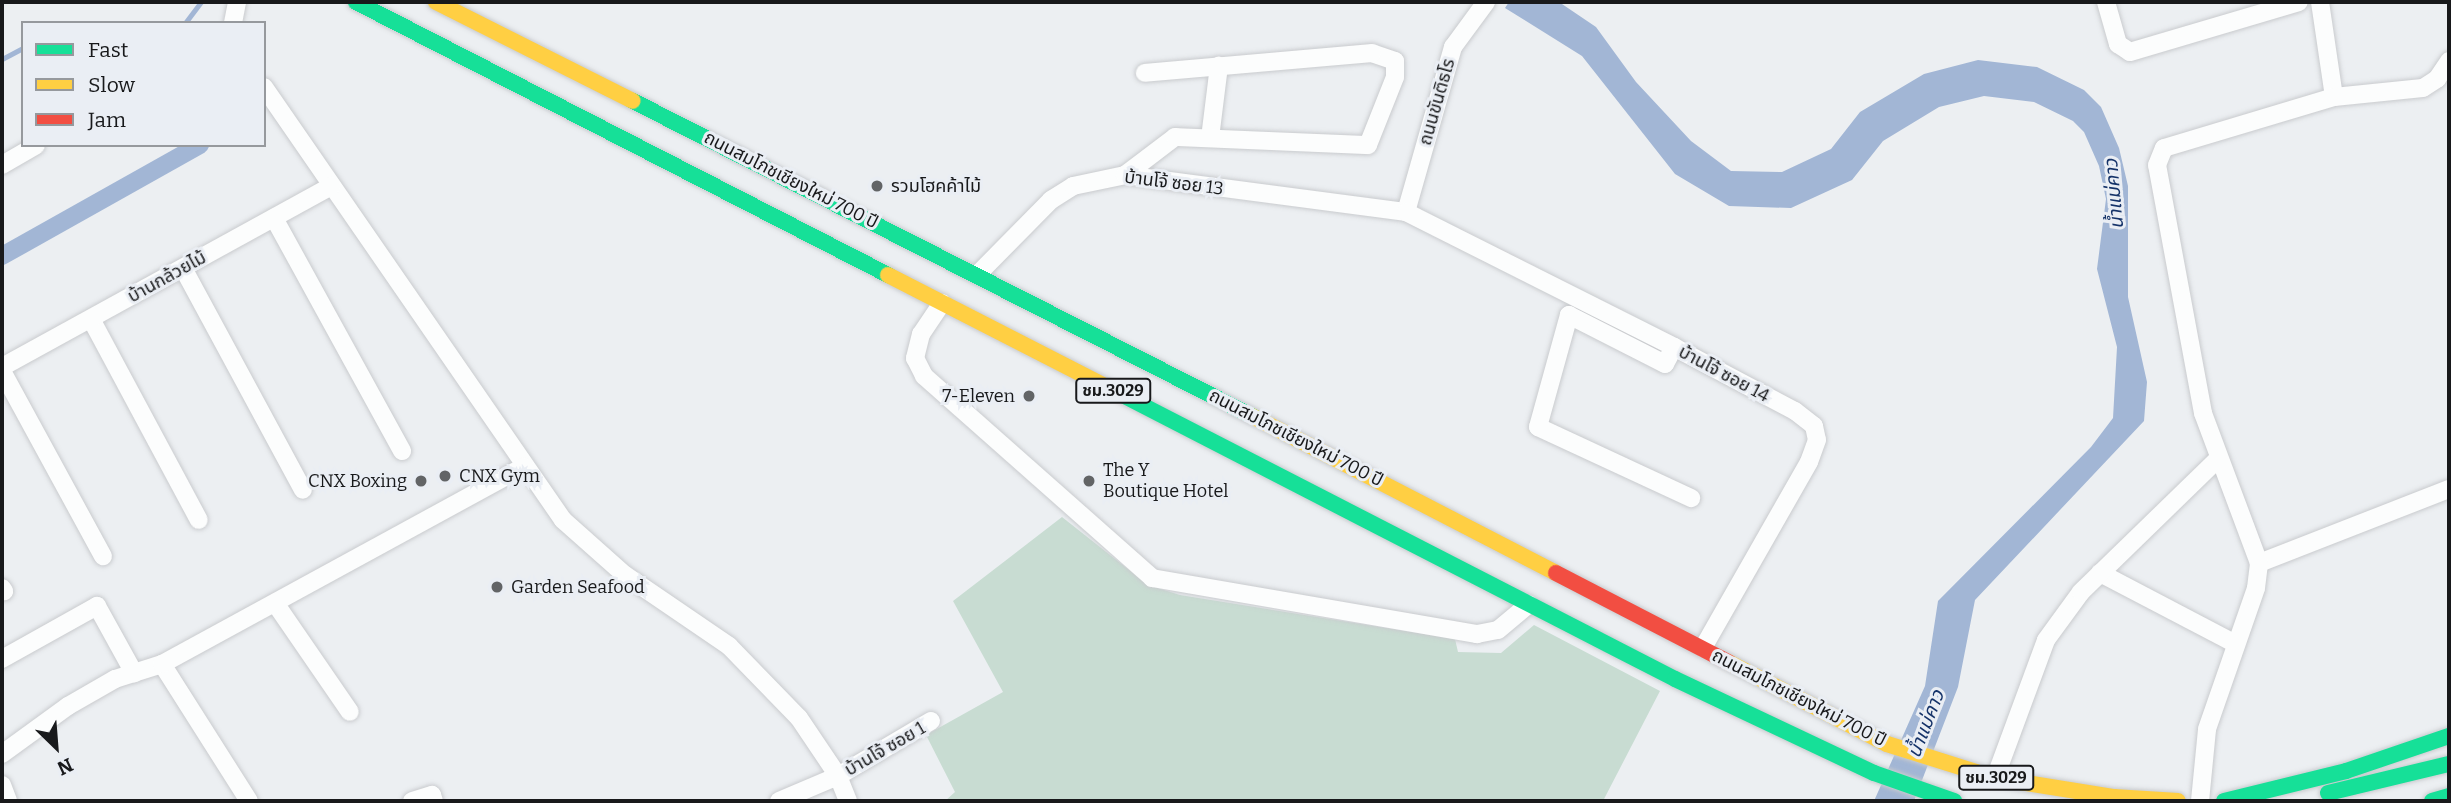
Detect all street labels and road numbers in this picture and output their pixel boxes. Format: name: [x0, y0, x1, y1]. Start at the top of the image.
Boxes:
street label: ถนนขันติธโร: [1414, 56, 1460, 148]
street label: ถนนสมโภชเชียงใหม่ 700 ปี: [700, 127, 882, 233]
street label: บ้านโจ้ ซอย 13: [1123, 166, 1225, 200]
street label: บ้านกล้วยไม้: [124, 247, 210, 307]
street label: บ้านโจ้ ซอย 14: [1675, 341, 1773, 407]
road number: ชม.3029: [1074, 378, 1152, 404]
street label: ถนนสมโภชเชียงใหม่ 700 ปี: [1205, 385, 1387, 491]
street label: ถนนสมโภชเชียงใหม่ 700 ปี: [1708, 645, 1890, 751]
street label: บ้านโจ้ ซอย 1: [841, 717, 929, 781]
road number: ชม.3029: [1958, 765, 2035, 790]

